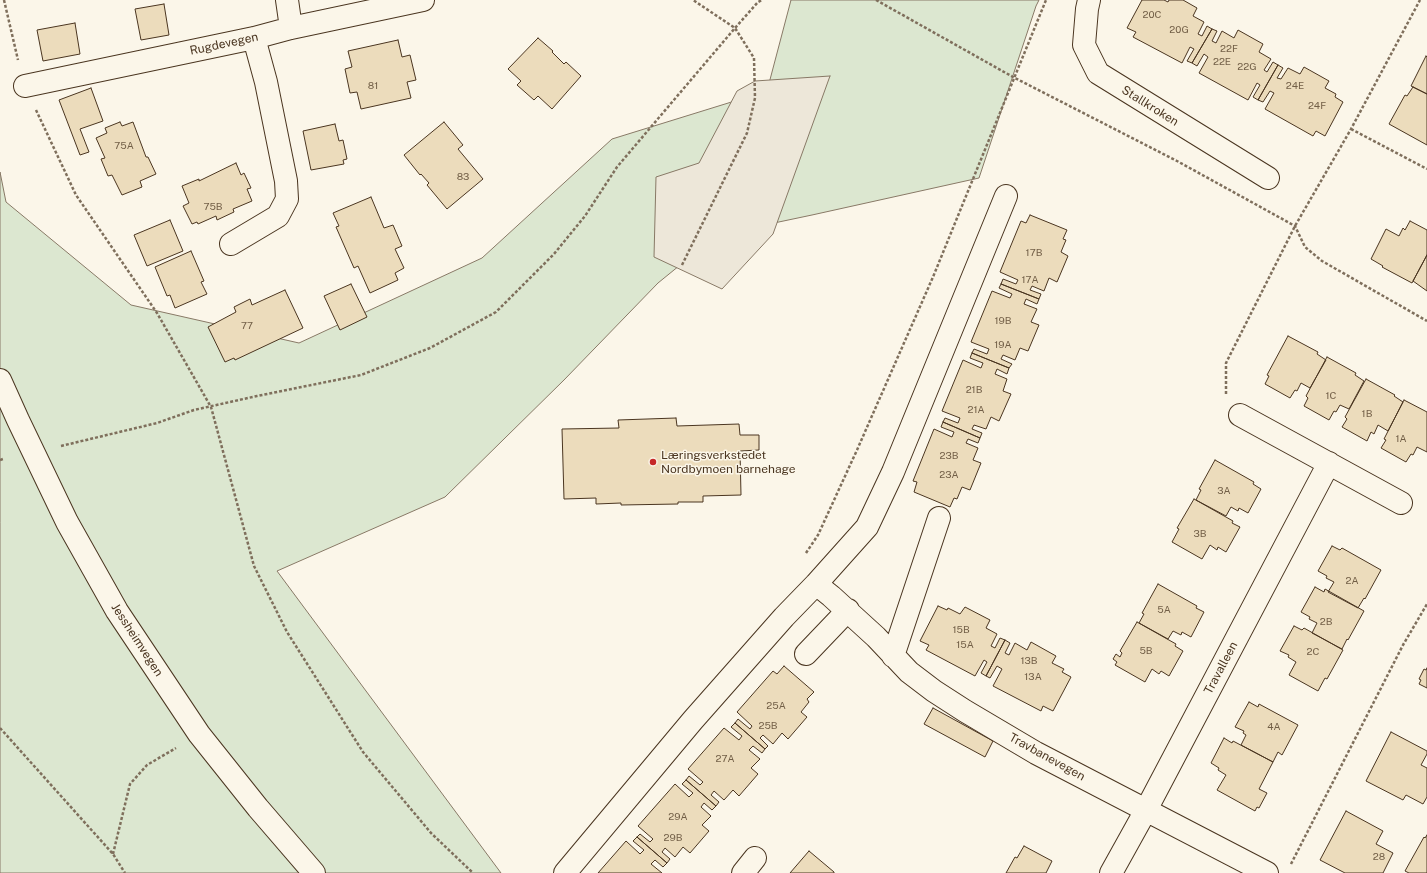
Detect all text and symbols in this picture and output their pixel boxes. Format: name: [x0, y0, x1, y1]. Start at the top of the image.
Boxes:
house number: 20C: [1143, 9, 1161, 21]
house number: 20G: [1169, 24, 1189, 36]
street label: Rugdevegen: [188, 30, 260, 58]
house number: 22F: [1220, 43, 1238, 55]
house number: 22E: [1213, 56, 1231, 68]
house number: 22G: [1237, 61, 1257, 73]
house number: 81: [368, 80, 378, 92]
house number: 24E: [1286, 80, 1304, 92]
street label: Stallkroken: [1119, 83, 1181, 129]
house number: 24F: [1308, 100, 1326, 112]
house number: 75A: [114, 140, 134, 152]
house number: 83: [457, 171, 469, 183]
house number: 75B: [203, 201, 223, 213]
house number: 17B: [1026, 247, 1042, 259]
house number: 17A: [1021, 274, 1039, 286]
house number: 19B: [994, 315, 1012, 327]
house number: 77: [241, 320, 253, 332]
house number: 19A: [994, 339, 1012, 351]
house number: 21B: [966, 384, 982, 396]
house number: 1C: [1326, 390, 1336, 402]
house number: 21A: [967, 404, 985, 416]
house number: 1B: [1362, 408, 1372, 420]
house number: 1A: [1395, 433, 1407, 445]
place label: Læringsverkstedet Nordbymoen barnehage: [661, 448, 796, 476]
house number: 23B: [940, 450, 958, 462]
marker: Læringsverkstedet Nordbymoen barnehage: [648, 457, 658, 467]
house number: 23A: [939, 469, 959, 481]
house number: 3A: [1217, 485, 1231, 497]
house number: 3B: [1193, 528, 1207, 540]
house number: 2A: [1345, 575, 1359, 587]
street label: Jessheimvegen: [108, 601, 166, 679]
house number: 5A: [1157, 604, 1171, 616]
house number: 2B: [1320, 616, 1332, 628]
house number: 15B: [952, 624, 970, 636]
house number: 15A: [956, 639, 974, 651]
street label: Travalleen: [1201, 639, 1241, 697]
house number: 5B: [1139, 645, 1153, 657]
house number: 2C: [1307, 646, 1319, 658]
house number: 13B: [1020, 655, 1038, 667]
house number: 13A: [1024, 671, 1042, 683]
house number: 25A: [766, 700, 786, 712]
house number: 25B: [758, 720, 778, 732]
house number: 4A: [1267, 721, 1281, 733]
street label: Travbanevegen: [1006, 730, 1088, 784]
house number: 27A: [715, 753, 735, 765]
house number: 29A: [668, 811, 688, 823]
house number: 29B: [664, 832, 682, 844]
house number: 28: [1373, 851, 1385, 863]

